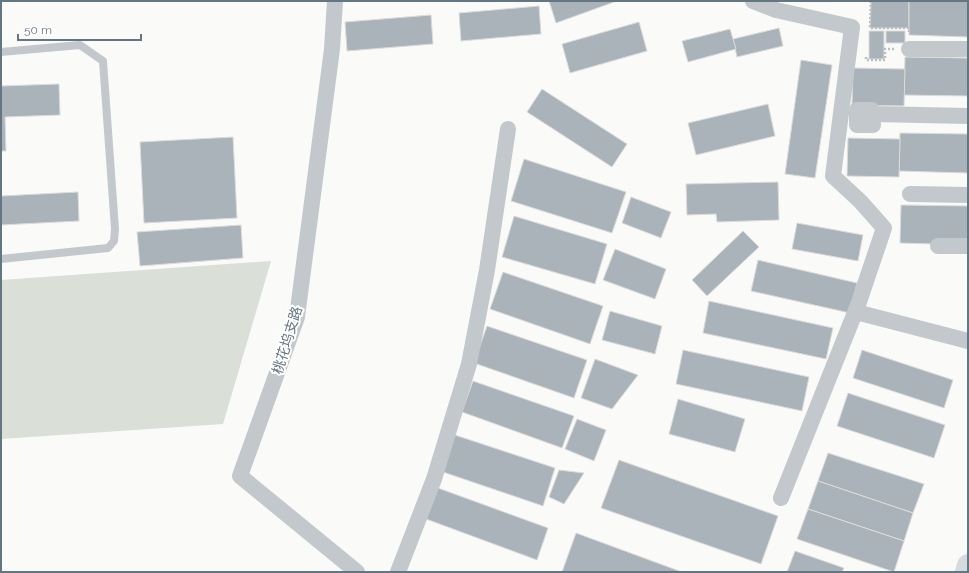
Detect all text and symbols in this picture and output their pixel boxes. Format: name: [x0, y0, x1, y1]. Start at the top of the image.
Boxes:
scale bar: [18, 16, 141, 42]
text: 50 m: [24, 23, 52, 37]
street label: 桃花坞支路: [269, 304, 305, 376]

